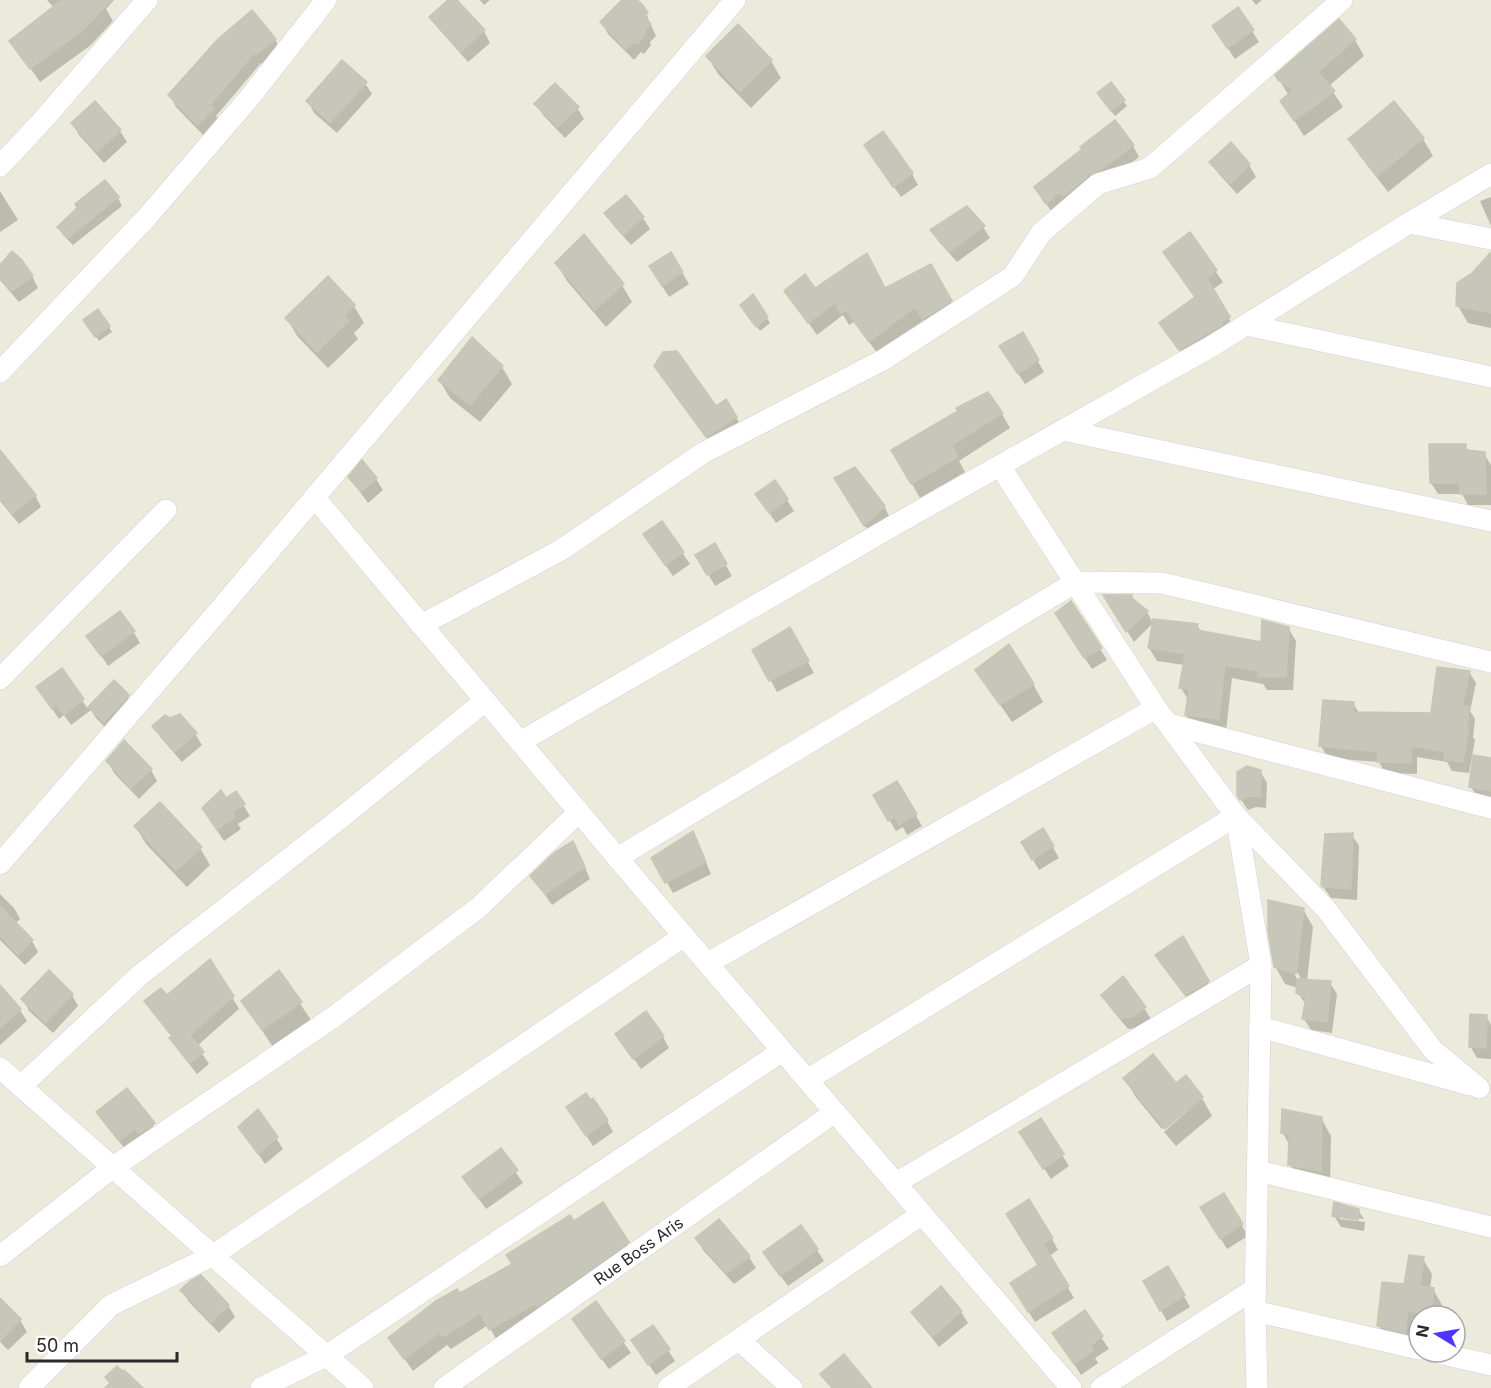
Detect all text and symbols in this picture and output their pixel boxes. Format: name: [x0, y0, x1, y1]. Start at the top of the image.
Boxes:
street label: Rue Boss Aris: [590, 1212, 687, 1289]
north arrow: [1407, 1304, 1467, 1364]
text: N: [1411, 1323, 1433, 1339]
scale bar: [27, 1325, 177, 1363]
text: 50 m: [36, 1335, 79, 1356]

